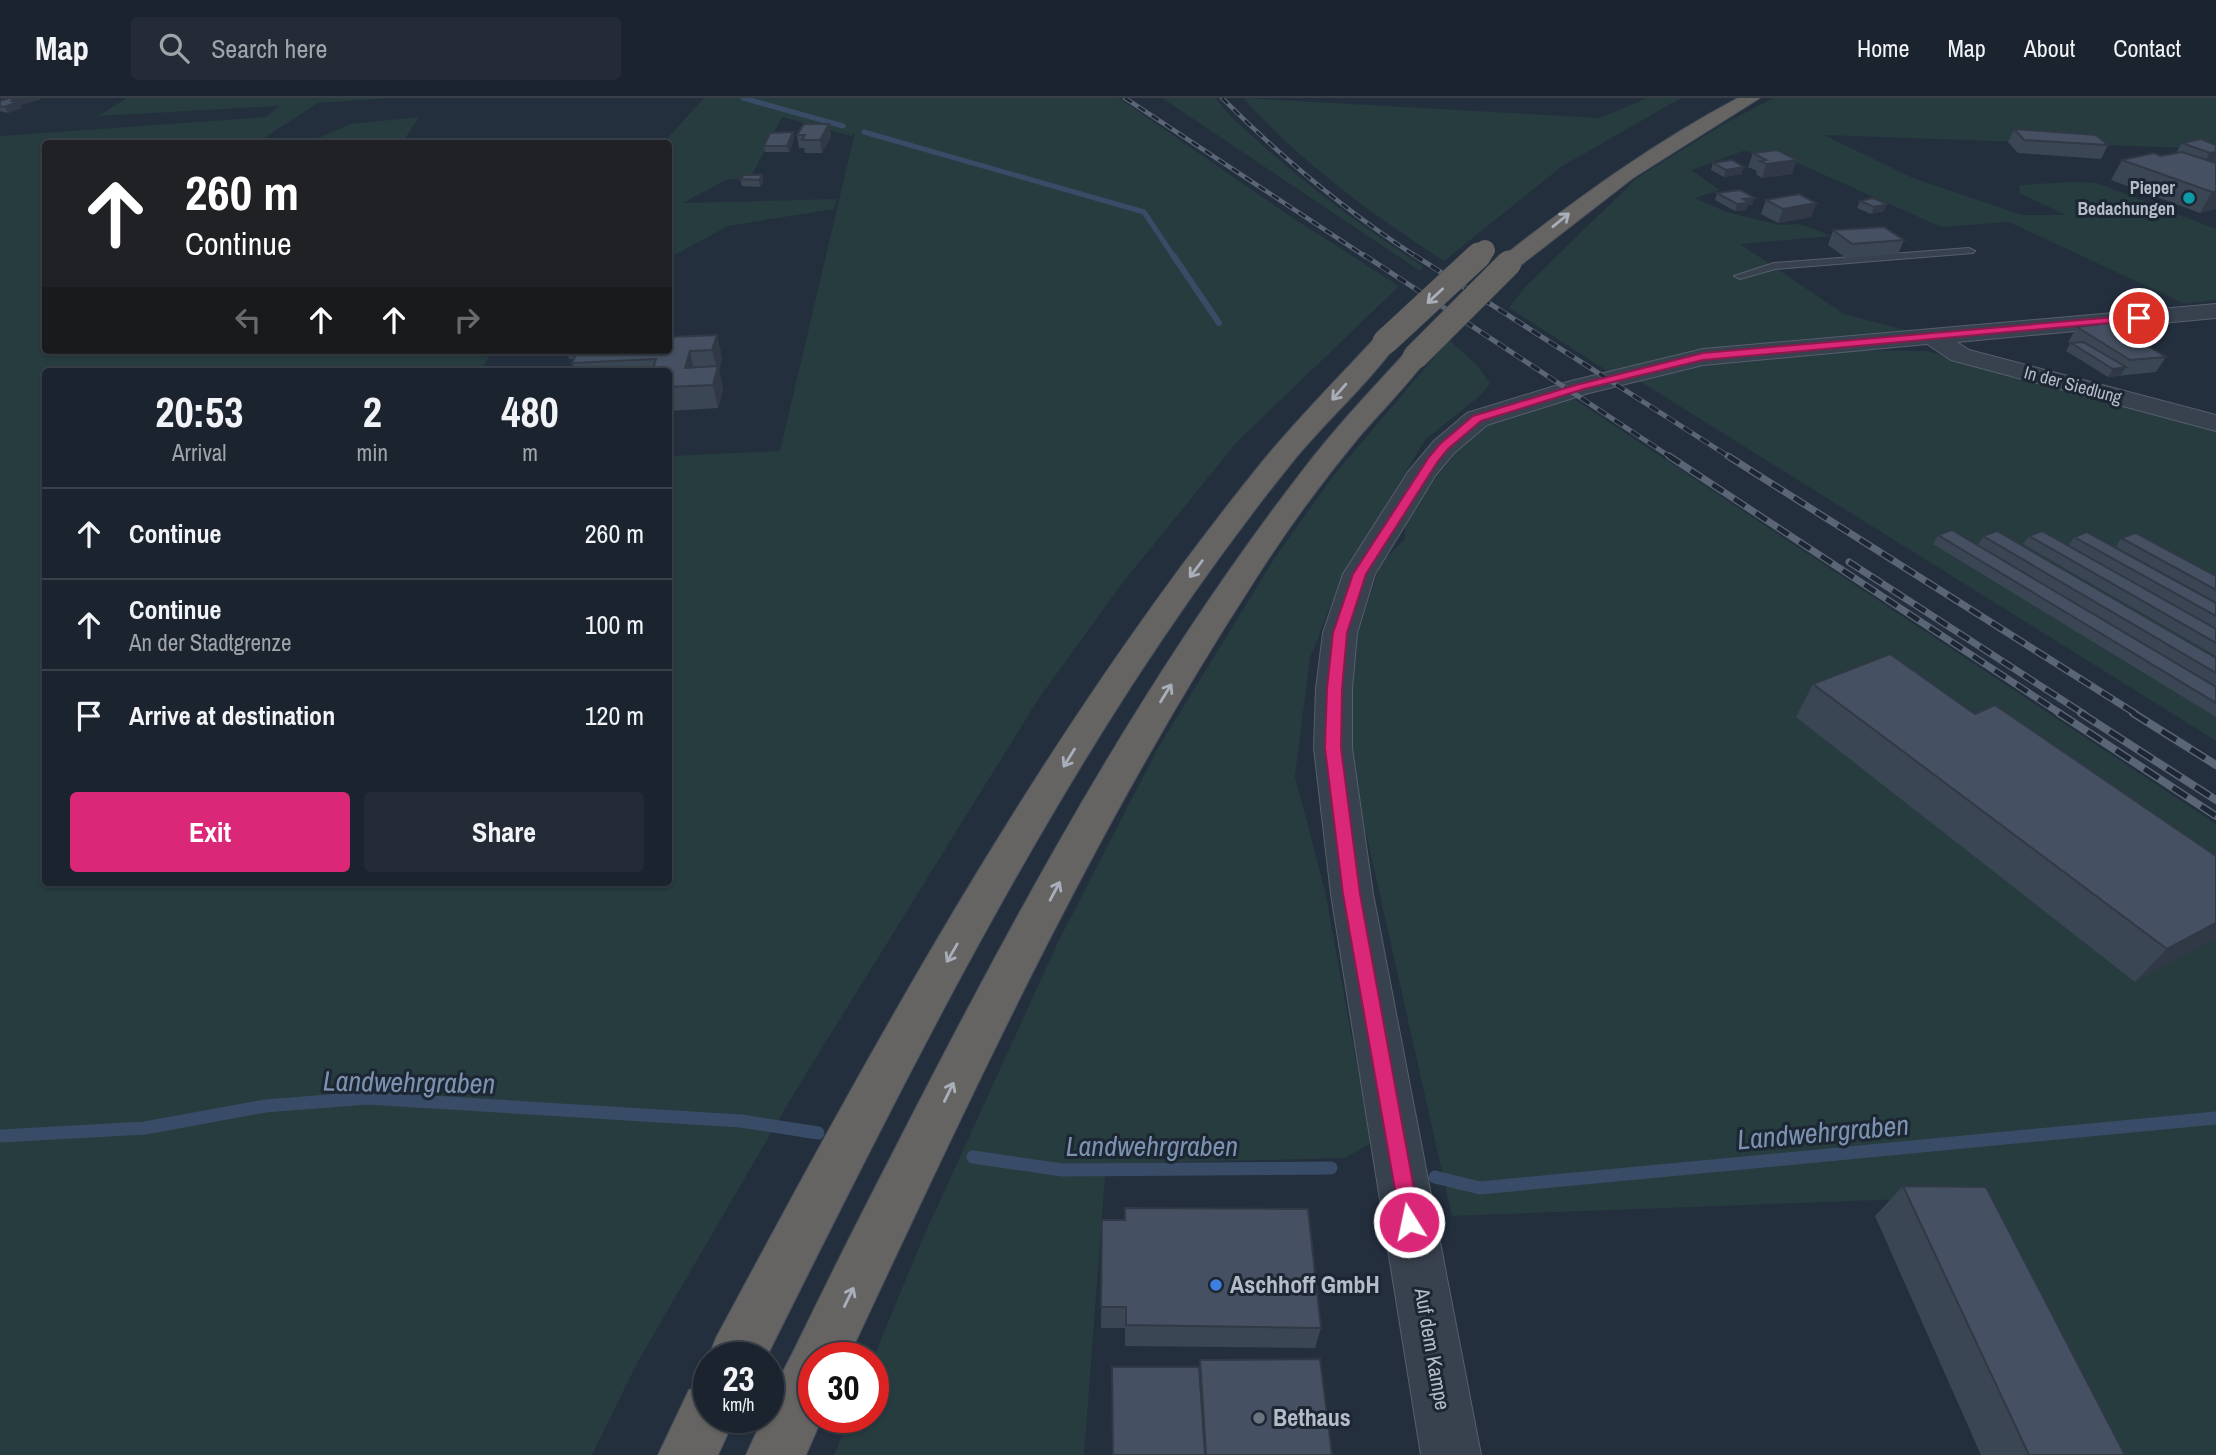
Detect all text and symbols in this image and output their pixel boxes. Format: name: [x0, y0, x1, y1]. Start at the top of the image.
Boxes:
search box: [131, 17, 621, 80]
text: Map: [35, 26, 89, 70]
icon: search: [155, 29, 193, 67]
text: Search here: [211, 31, 327, 66]
text: Home: [1857, 32, 1909, 64]
text: Map: [1947, 32, 1986, 64]
text: About: [2024, 32, 2075, 64]
text: Contact: [2113, 32, 2181, 64]
text: 260 m: [185, 159, 299, 225]
icon: ahead: [70, 168, 161, 259]
place label: Pieper Bedachungen: [2077, 175, 2175, 221]
marker: Pieper Bedachungen: [2181, 190, 2197, 206]
one-way arrow: [1552, 212, 1570, 228]
text: Continue: [185, 222, 292, 265]
one-way arrow: [1426, 288, 1444, 304]
pin: [2109, 288, 2169, 348]
icon: arrive: [2120, 299, 2158, 337]
icon: left: [229, 301, 267, 339]
icon: ahead: [302, 301, 340, 339]
icon: ahead: [375, 301, 413, 339]
icon: right: [448, 301, 486, 339]
street label: In der Siedlung: [2022, 359, 2125, 410]
one-way arrow: [1331, 383, 1347, 401]
text: 20:53: [155, 384, 243, 440]
text: 2: [363, 384, 382, 440]
text: 480: [501, 384, 559, 440]
text: Arrival: [172, 437, 227, 468]
text: min: [357, 437, 388, 468]
text: m: [522, 437, 538, 468]
icon: ahead: [70, 515, 108, 553]
text: Continue: [129, 516, 221, 551]
text: 260 m: [585, 516, 644, 551]
one-way arrow: [1189, 559, 1203, 578]
text: Continue: [129, 592, 221, 627]
icon: ahead: [70, 606, 108, 644]
text: 100 m: [585, 607, 644, 642]
text: An der Stadtgrenze: [129, 627, 292, 658]
one-way arrow: [1160, 683, 1174, 703]
icon: arrive: [70, 697, 108, 735]
text: Arrive at destination: [129, 698, 335, 733]
text: 120 m: [585, 698, 644, 733]
one-way arrow: [1061, 747, 1075, 767]
button: Exit: [70, 792, 350, 872]
button: Share: [364, 792, 644, 872]
one-way arrow: [1048, 881, 1062, 902]
one-way arrow: [945, 943, 959, 963]
water label: Landwehrgraben: [323, 1061, 495, 1103]
one-way arrow: [943, 1082, 956, 1103]
water label: Landwehrgraben: [1736, 1106, 1910, 1158]
water label: Landwehrgraben: [1066, 1127, 1238, 1165]
position arrow: [1372, 1185, 1446, 1259]
place label: Aschhoff GmbH: [1230, 1268, 1380, 1300]
marker: Aschhoff GmbH: [1208, 1277, 1224, 1293]
street label: Auf dem Kampe: [1407, 1285, 1457, 1412]
one-way arrow: [843, 1287, 856, 1308]
speed limit sign: 30: [798, 1342, 889, 1433]
text: 23: [723, 1355, 754, 1402]
text: km/h: [723, 1392, 755, 1417]
place label: Bethaus: [1273, 1401, 1351, 1433]
marker: Bethaus: [1251, 1410, 1267, 1426]

